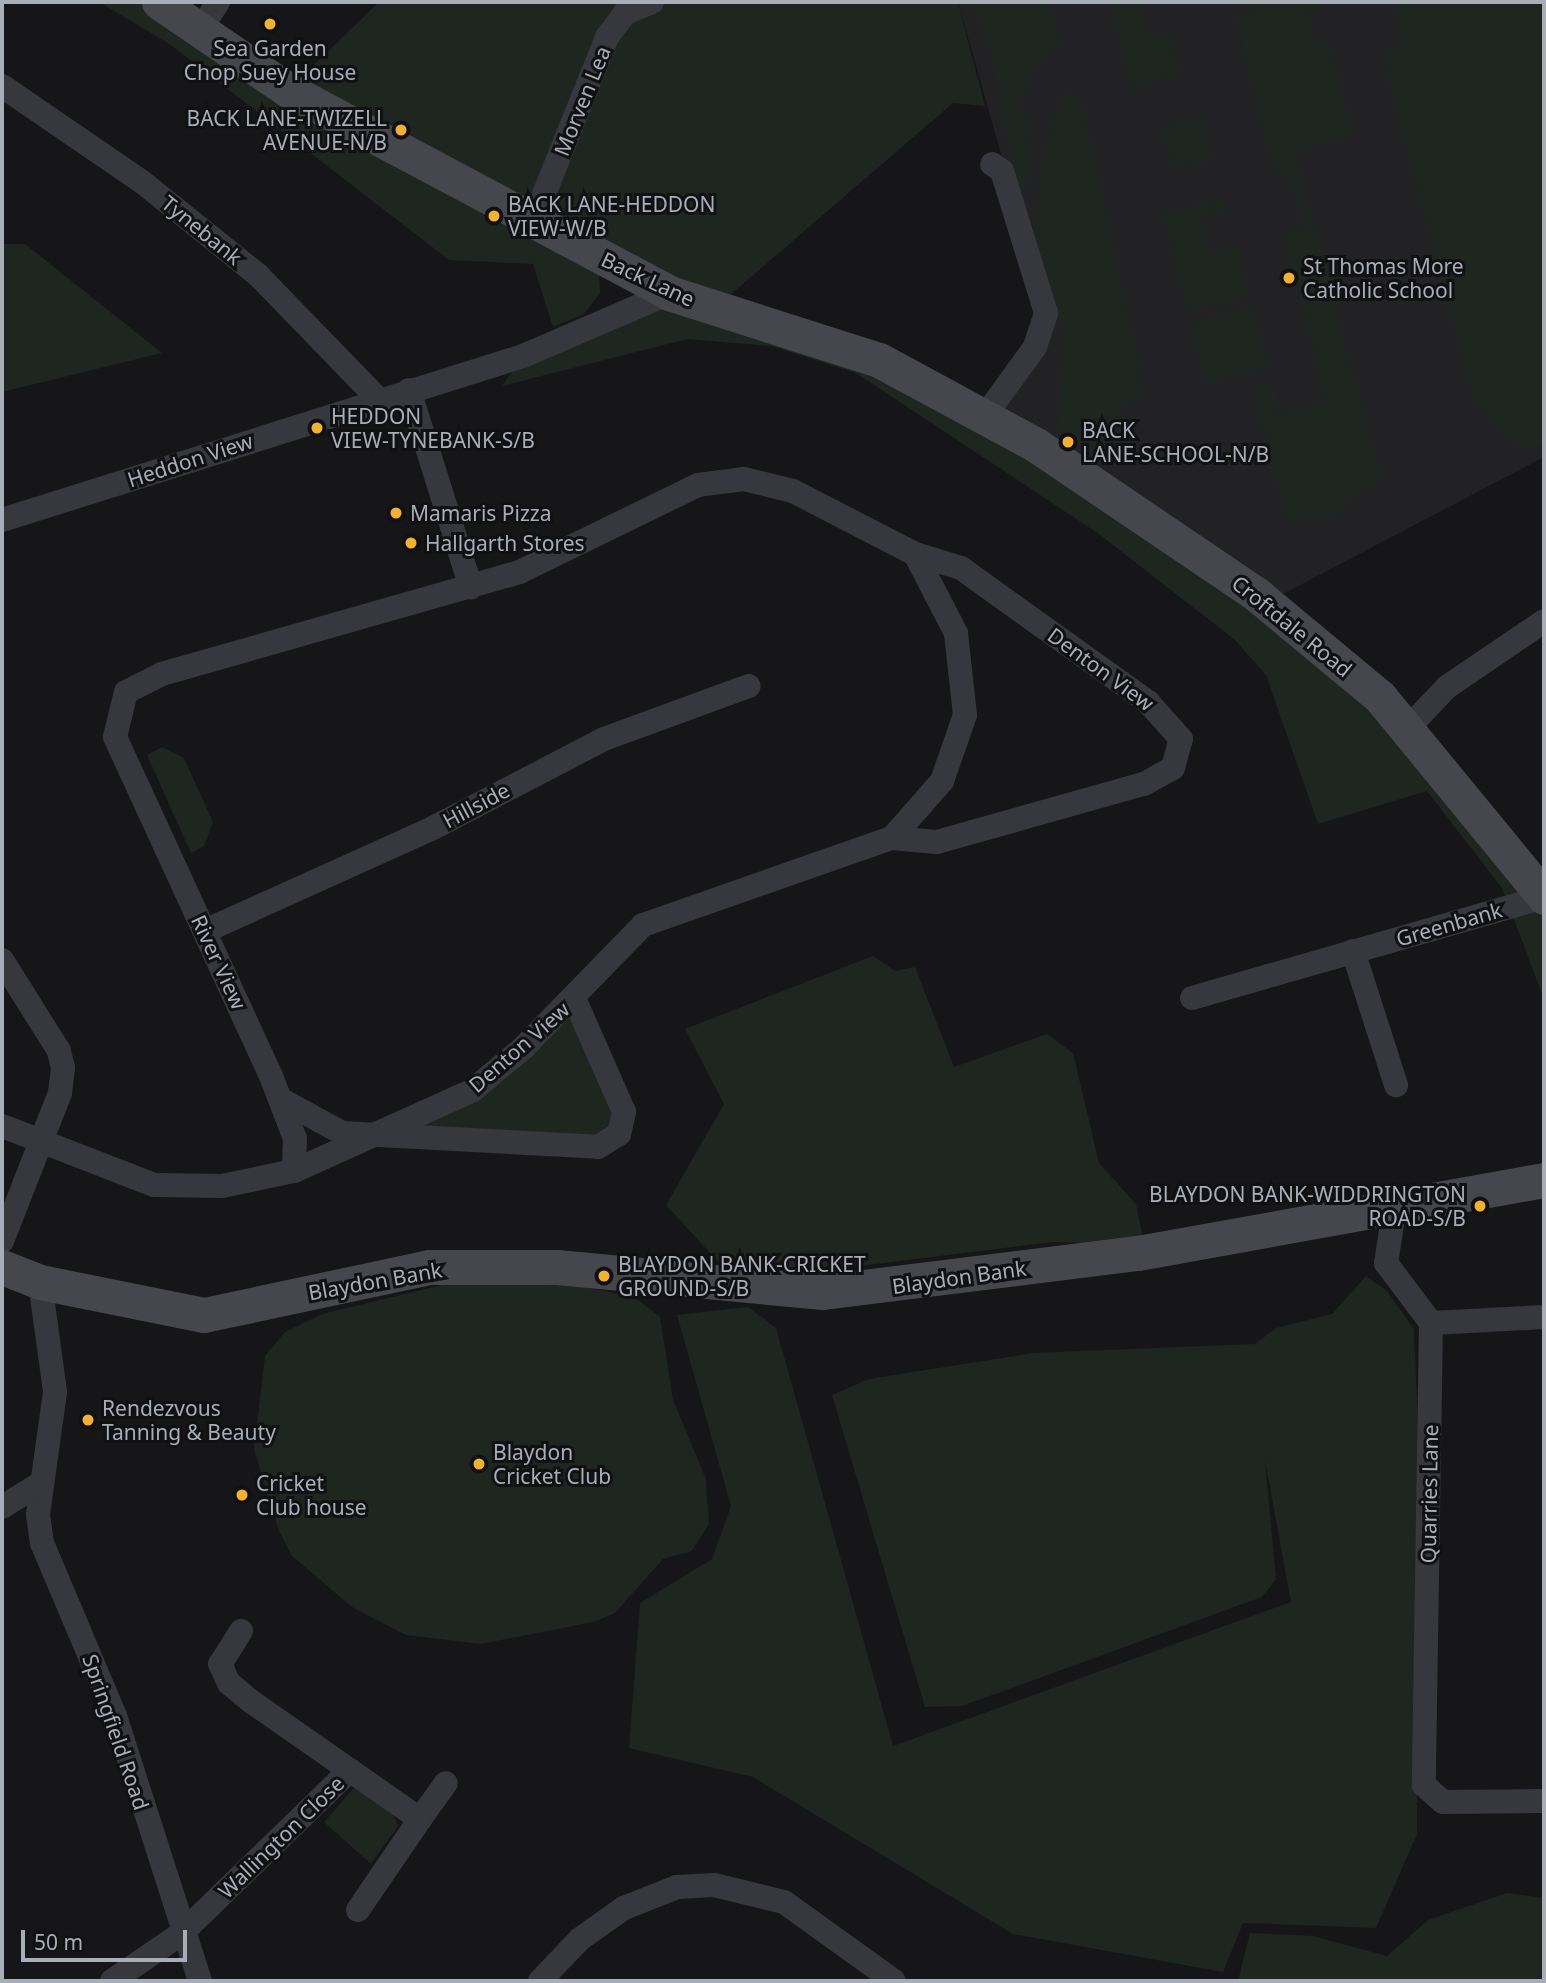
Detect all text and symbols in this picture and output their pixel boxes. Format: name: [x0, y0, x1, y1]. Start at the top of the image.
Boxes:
marker: Sea Garden Chop Suey House: [262, 16, 278, 32]
place label: Sea Garden Chop Suey House: [184, 35, 356, 85]
street label: Morven Lea: [549, 43, 615, 159]
place label: BACK LANE-TWIZELL AVENUE-N/B: [187, 105, 387, 155]
marker: BACK LANE-TWIZELL AVENUE-N/B: [393, 122, 409, 138]
street label: Tynebank: [157, 190, 247, 270]
place label: BACK LANE-HEDDON VIEW-W/B: [508, 191, 715, 241]
marker: BACK LANE-HEDDON VIEW-W/B: [486, 208, 502, 224]
street label: Back Lane: [597, 246, 699, 312]
place label: St Thomas More Catholic School: [1303, 253, 1464, 303]
marker: St Thomas More Catholic School: [1281, 270, 1297, 286]
place label: HEDDON VIEW-TYNEBANK-S/B: [331, 403, 535, 453]
place label: BACK LANE-SCHOOL-N/B: [1082, 417, 1269, 467]
marker: HEDDON VIEW-TYNEBANK-S/B: [309, 420, 325, 436]
street label: Heddon View: [124, 428, 256, 492]
marker: BACK LANE-SCHOOL-N/B: [1060, 434, 1076, 450]
place label: Mamaris Pizza: [410, 500, 551, 526]
marker: Mamaris Pizza: [388, 505, 404, 521]
place label: Hallgarth Stores: [425, 530, 585, 556]
marker: Hallgarth Stores: [403, 535, 419, 551]
street label: Croftdale Road: [1227, 570, 1357, 682]
street label: Denton View: [1043, 622, 1159, 716]
street label: Hillside: [438, 777, 514, 833]
street label: Greenbank: [1393, 897, 1505, 951]
street label: River View: [186, 911, 252, 1013]
street label: Denton View: [464, 997, 574, 1097]
place label: BLAYDON BANK-WIDDRINGTON ROAD-S/B: [1149, 1181, 1466, 1231]
marker: BLAYDON BANK-WIDDRINGTON ROAD-S/B: [1472, 1198, 1488, 1214]
place label: BLAYDON BANK-CRICKET GROUND-S/B: [618, 1251, 866, 1301]
street label: Blaydon Bank: [890, 1255, 1028, 1299]
street label: Blaydon Bank: [306, 1257, 444, 1305]
marker: BLAYDON BANK-CRICKET GROUND-S/B: [596, 1268, 612, 1284]
place label: Rendezvous Tanning & Beauty: [102, 1395, 276, 1445]
marker: Rendezvous Tanning & Beauty: [80, 1412, 96, 1428]
street label: Quarries Lane: [1415, 1424, 1443, 1564]
place label: Blaydon Cricket Club: [493, 1439, 611, 1489]
marker: Blaydon Cricket Club: [471, 1456, 487, 1472]
place label: Cricket Club house: [256, 1470, 367, 1520]
marker: Cricket Club house: [234, 1487, 250, 1503]
street label: Springfield Road: [78, 1651, 154, 1813]
street label: Wallington Close: [213, 1771, 349, 1903]
scale bar: [24, 1916, 191, 1960]
text: 50 m: [34, 1928, 83, 1956]

